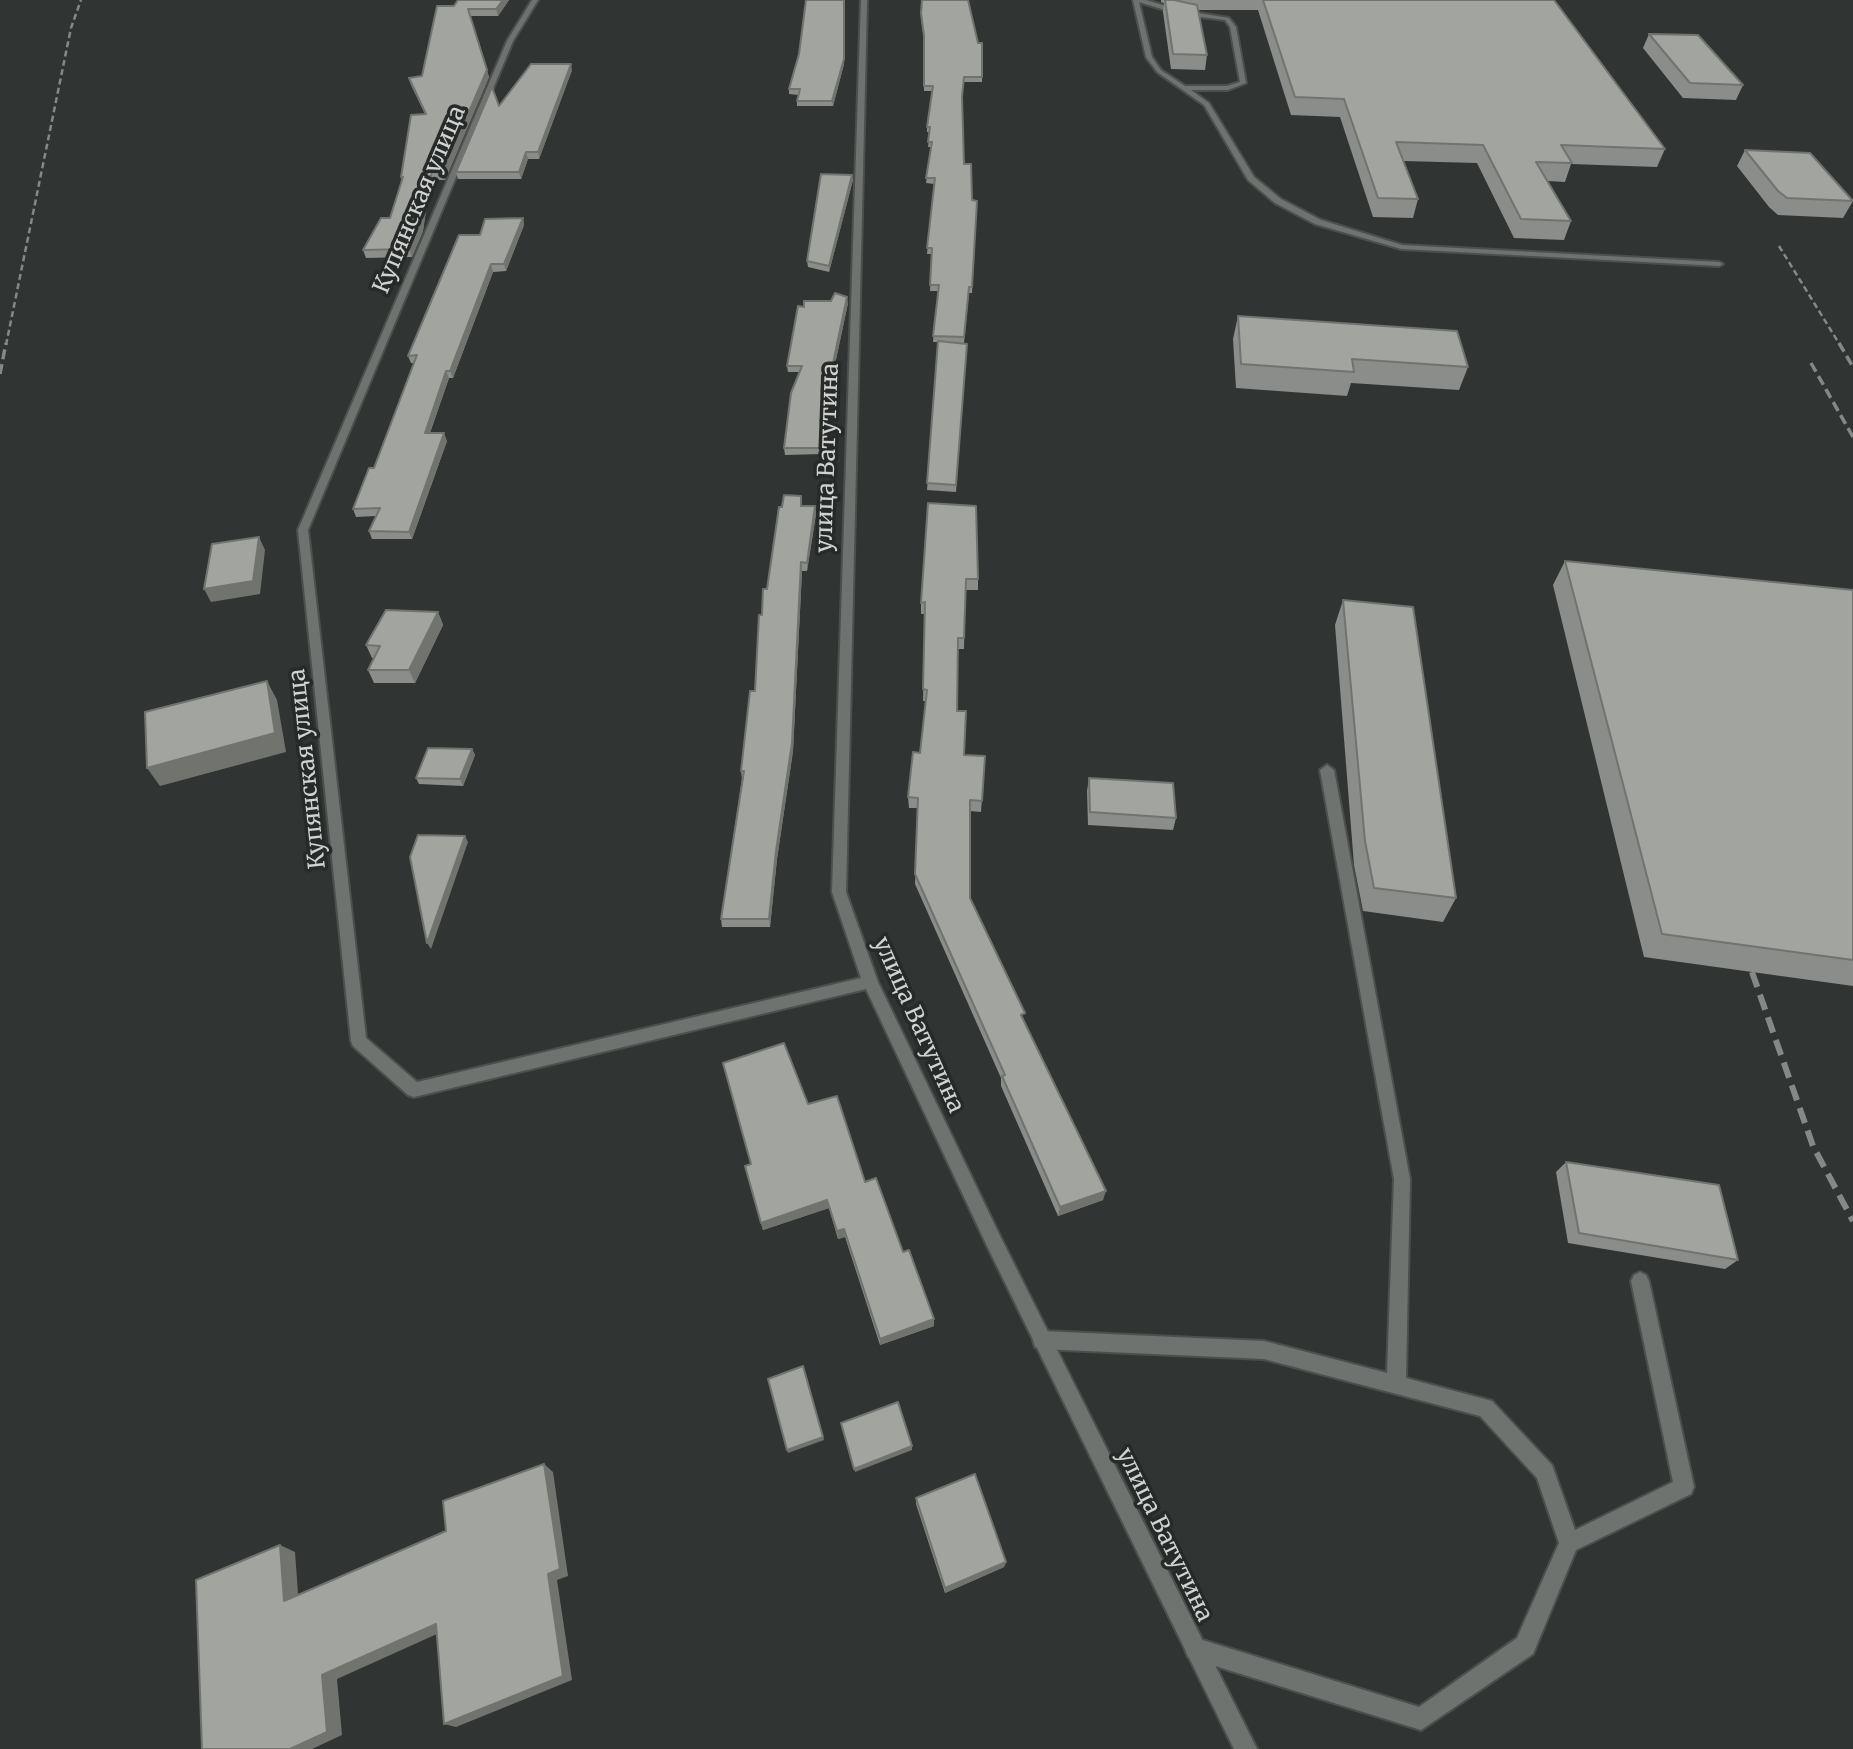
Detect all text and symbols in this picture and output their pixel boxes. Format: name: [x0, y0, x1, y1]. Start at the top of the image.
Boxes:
street label: Купянская улица: [368, 102, 472, 298]
street label: улица Ватутина: [811, 363, 845, 553]
street label: Купянская улица: [284, 668, 332, 870]
street label: улица Ватутина: [867, 933, 969, 1117]
street label: улица Ватутина: [1110, 1444, 1218, 1626]

